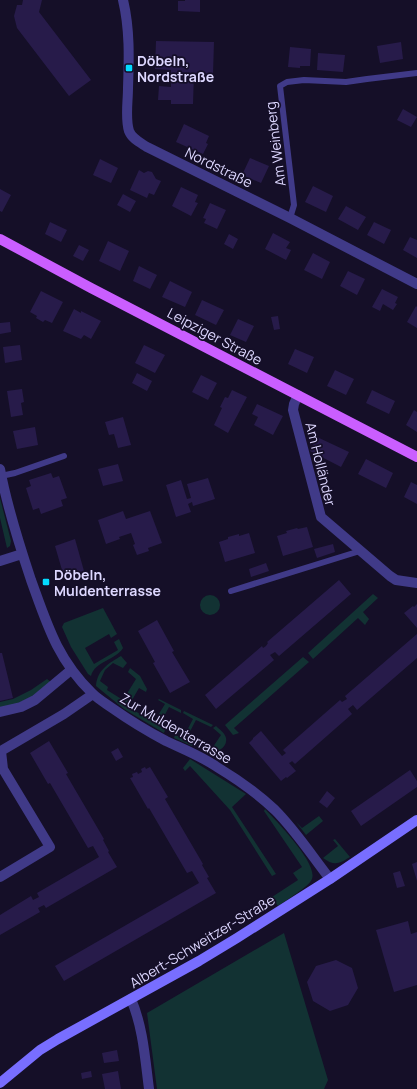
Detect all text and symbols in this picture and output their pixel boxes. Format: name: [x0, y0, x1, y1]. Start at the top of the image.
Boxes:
place label: Döbeln, Nordstraße: [137, 51, 214, 86]
marker: Döbeln, Nordstraße: [124, 63, 134, 73]
street label: Am Weinberg: [260, 101, 290, 187]
street label: Nordstraße: [182, 142, 256, 192]
street label: Leipziger Straße: [164, 303, 266, 369]
street label: Am Holländer: [301, 420, 341, 508]
place label: Döbeln, Muldenterrasse: [54, 565, 161, 600]
marker: Döbeln, Muldenterrasse: [41, 577, 51, 587]
street label: Zur Muldenterrasse: [116, 688, 236, 768]
street label: Albert-Schweitzer-Straße: [126, 890, 278, 992]

